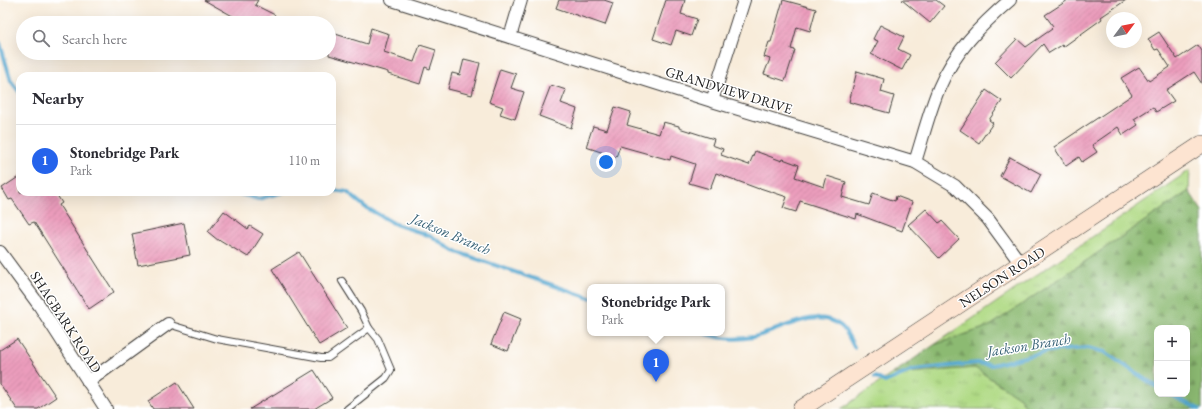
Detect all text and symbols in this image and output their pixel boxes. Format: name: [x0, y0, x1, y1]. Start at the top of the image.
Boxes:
north arrow: [1106, 12, 1142, 48]
search box: [16, 16, 336, 60]
icon: search: [30, 27, 52, 49]
text: Search here: [62, 29, 127, 48]
street label: GRANDVIEW DRIVE: [663, 62, 795, 118]
text: Nearby: [32, 87, 84, 109]
text: Stonebridge Park: [70, 143, 179, 162]
text: 1: [42, 152, 48, 169]
text: 110 m: [289, 152, 320, 169]
your location: [596, 152, 616, 172]
text: Park: [70, 162, 92, 179]
water label: Jackson Branch: [406, 207, 494, 259]
street label: NELSON ROAD: [956, 242, 1049, 311]
street label: SHAGBARK ROAD: [26, 268, 106, 377]
popup: [587, 284, 725, 336]
text: Stonebridge Park: [601, 292, 711, 311]
text: Park: [601, 311, 624, 328]
map controls: [1154, 325, 1190, 397]
button: +: [1154, 325, 1190, 361]
water label: Jackson Branch: [983, 328, 1073, 361]
pin: 1: [643, 349, 669, 382]
button: −: [1154, 361, 1190, 397]

